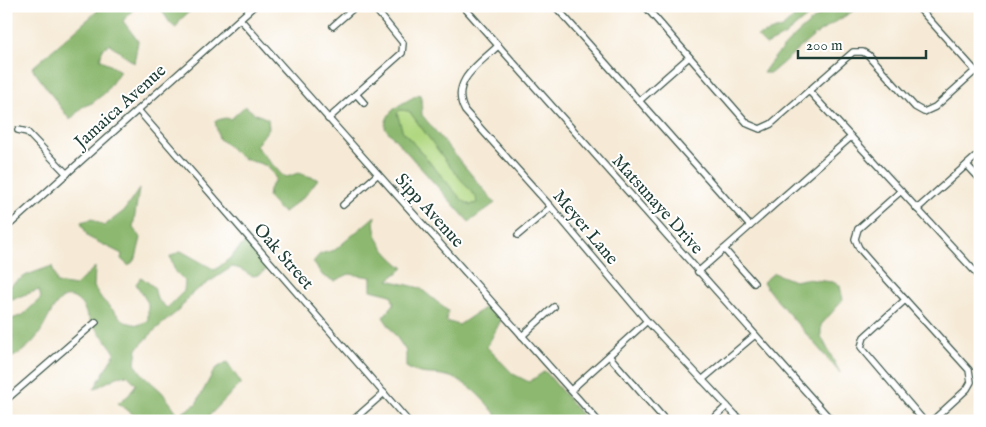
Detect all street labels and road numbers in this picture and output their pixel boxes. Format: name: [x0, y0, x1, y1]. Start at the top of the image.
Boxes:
street label: Jamaica Avenue: [69, 60, 172, 156]
street label: Matsunaye Drive: [606, 150, 708, 260]
street label: Sipp Avenue: [389, 169, 468, 253]
street label: Meyer Lane: [547, 186, 623, 270]
street label: Oak Street: [248, 219, 318, 295]

